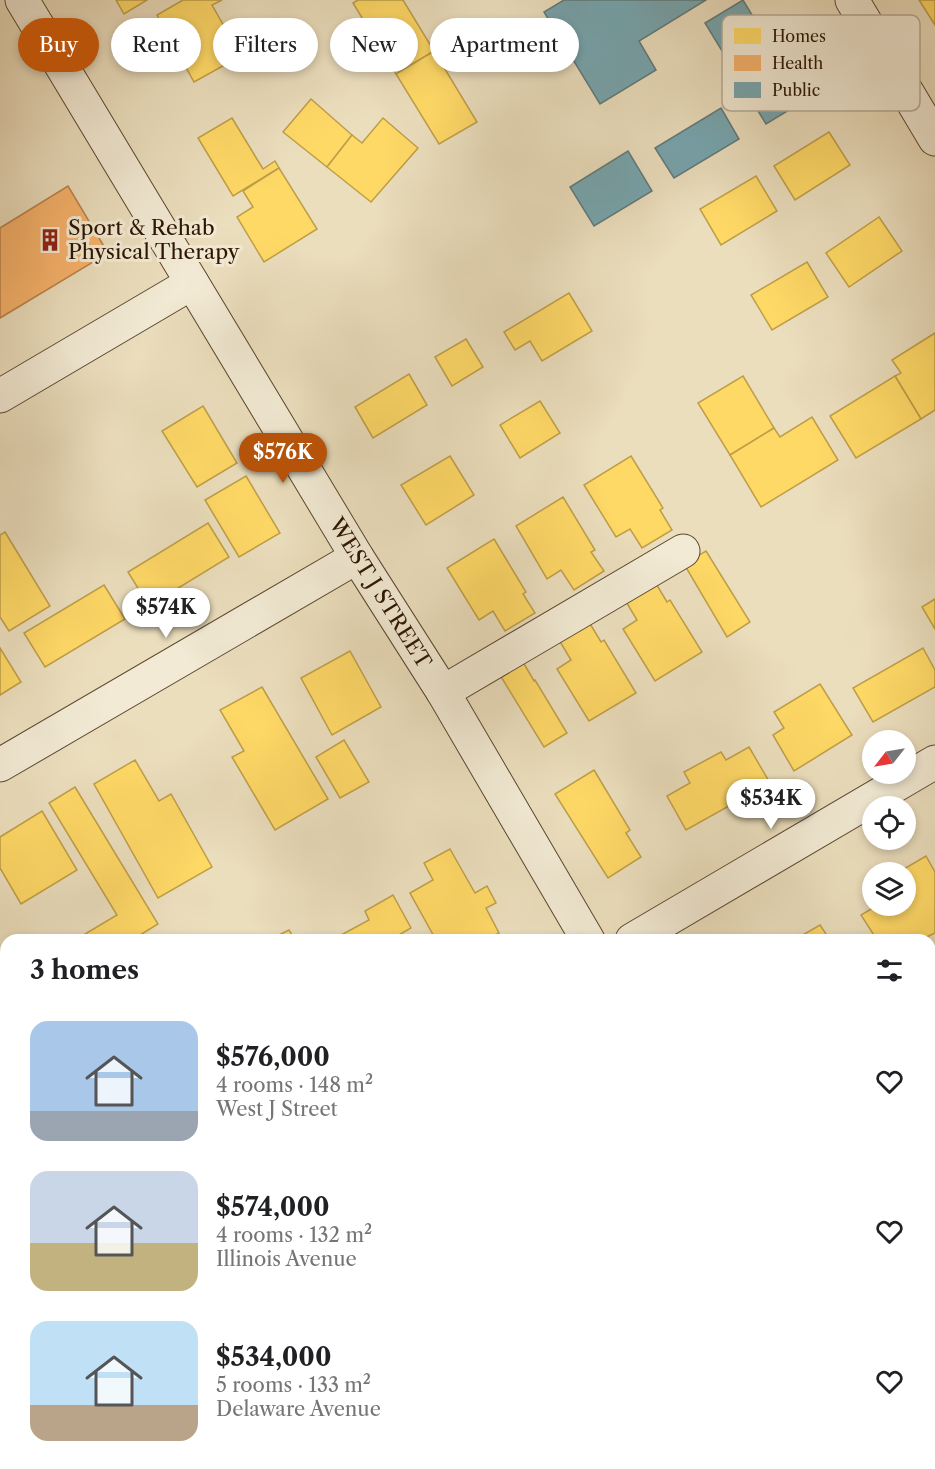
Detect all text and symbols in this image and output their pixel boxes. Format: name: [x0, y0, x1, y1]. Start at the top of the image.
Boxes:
legend: [722, 15, 920, 111]
chip: Buy: [18, 18, 99, 72]
chip: Rent: [111, 18, 201, 72]
chip: Filters: [213, 18, 318, 72]
chip: New: [330, 18, 418, 72]
chip: Apartment: [430, 18, 579, 72]
text: Homes: [772, 26, 826, 46]
text: Health: [772, 53, 823, 73]
text: Public: [772, 80, 820, 100]
place label: Sport & Rehab Physical Therapy: [68, 215, 240, 264]
building icon: Sport & Rehab Physical Therapy: [37, 227, 63, 253]
pin: $576K: [241, 433, 325, 484]
text: $576K: [253, 440, 313, 464]
street label: WEST J STREET: [324, 512, 437, 673]
pin: $574K: [124, 588, 208, 639]
text: $574K: [136, 595, 196, 619]
north arrow: [862, 730, 916, 784]
map controls: [862, 730, 916, 916]
pin: $534K: [729, 779, 813, 830]
text: $534K: [740, 786, 802, 810]
button: locate: [862, 796, 916, 850]
button: layers: [862, 862, 916, 916]
text: 3 homes: [30, 954, 139, 986]
icon: filters: [873, 954, 906, 987]
text: $576,000: [216, 1041, 330, 1073]
icon: home: [78, 1045, 150, 1117]
icon: heart: [873, 1065, 906, 1098]
text: 4 rooms · 148 m²: [216, 1073, 373, 1097]
text: West J Street: [216, 1097, 338, 1121]
text: $574,000: [216, 1191, 330, 1223]
icon: home: [78, 1195, 150, 1267]
icon: heart: [873, 1215, 906, 1248]
text: 4 rooms · 132 m²: [216, 1223, 372, 1247]
text: Illinois Avenue: [216, 1247, 357, 1271]
text: $534,000: [216, 1341, 332, 1373]
icon: home: [78, 1345, 150, 1417]
icon: heart: [873, 1365, 906, 1398]
text: 5 rooms · 133 m²: [216, 1373, 371, 1397]
text: Delaware Avenue: [216, 1397, 381, 1421]

